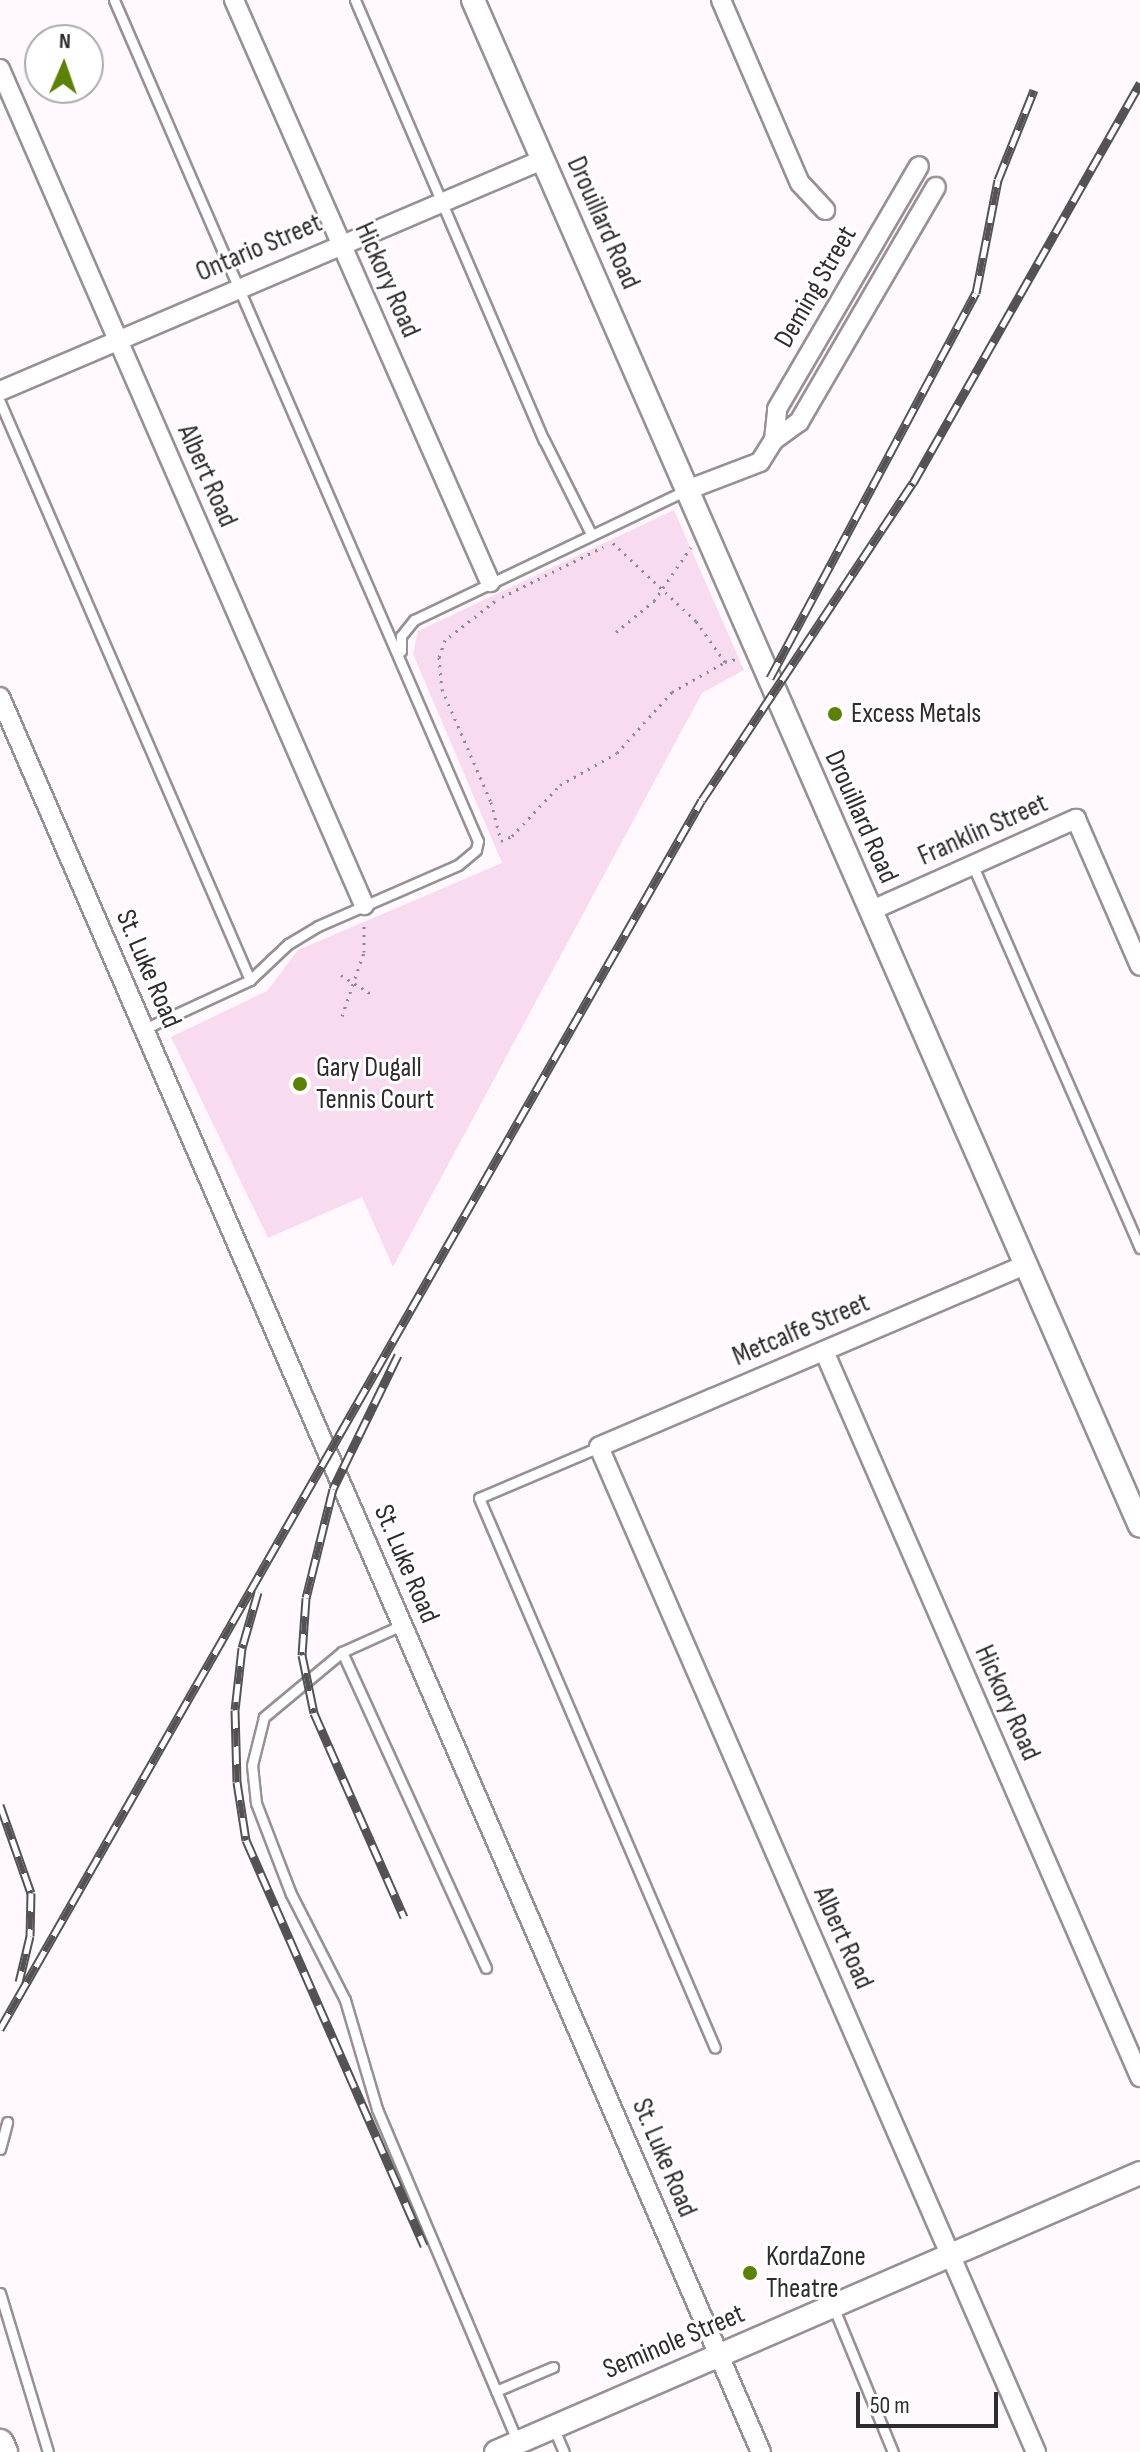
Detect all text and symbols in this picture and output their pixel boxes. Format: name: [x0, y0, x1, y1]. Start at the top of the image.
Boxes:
north arrow: [24, 24, 104, 104]
text: N: [58, 28, 71, 55]
street label: Drouillard Road: [559, 152, 647, 294]
street label: Ontario Street: [191, 206, 327, 290]
street label: Hickory Road: [347, 217, 427, 343]
street label: Deming Street: [768, 220, 864, 354]
street label: Albert Road: [170, 420, 244, 532]
place label: Excess Metals: [851, 697, 981, 731]
marker: Excess Metals: [826, 705, 844, 723]
street label: Drouillard Road: [817, 746, 905, 888]
street label: Franklin Street: [913, 787, 1053, 873]
street label: St. Luke Road: [108, 905, 188, 1033]
place label: Gary Dugall Tennis Court: [316, 1051, 434, 1117]
marker: Gary Dugall Tennis Court: [291, 1075, 309, 1093]
street label: Metcalfe Street: [728, 1286, 874, 1374]
street label: St. Luke Road: [366, 1500, 446, 1628]
street label: Hickory Road: [967, 1640, 1047, 1766]
street label: Albert Road: [806, 1882, 880, 1994]
street label: St. Luke Road: [624, 2094, 704, 2222]
place label: KordaZone Theatre: [766, 2240, 866, 2306]
marker: KordaZone Theatre: [741, 2264, 759, 2282]
street label: Seminole Street: [598, 2297, 750, 2387]
scale bar: [860, 2376, 1002, 2426]
text: 50 m: [870, 2391, 910, 2420]

